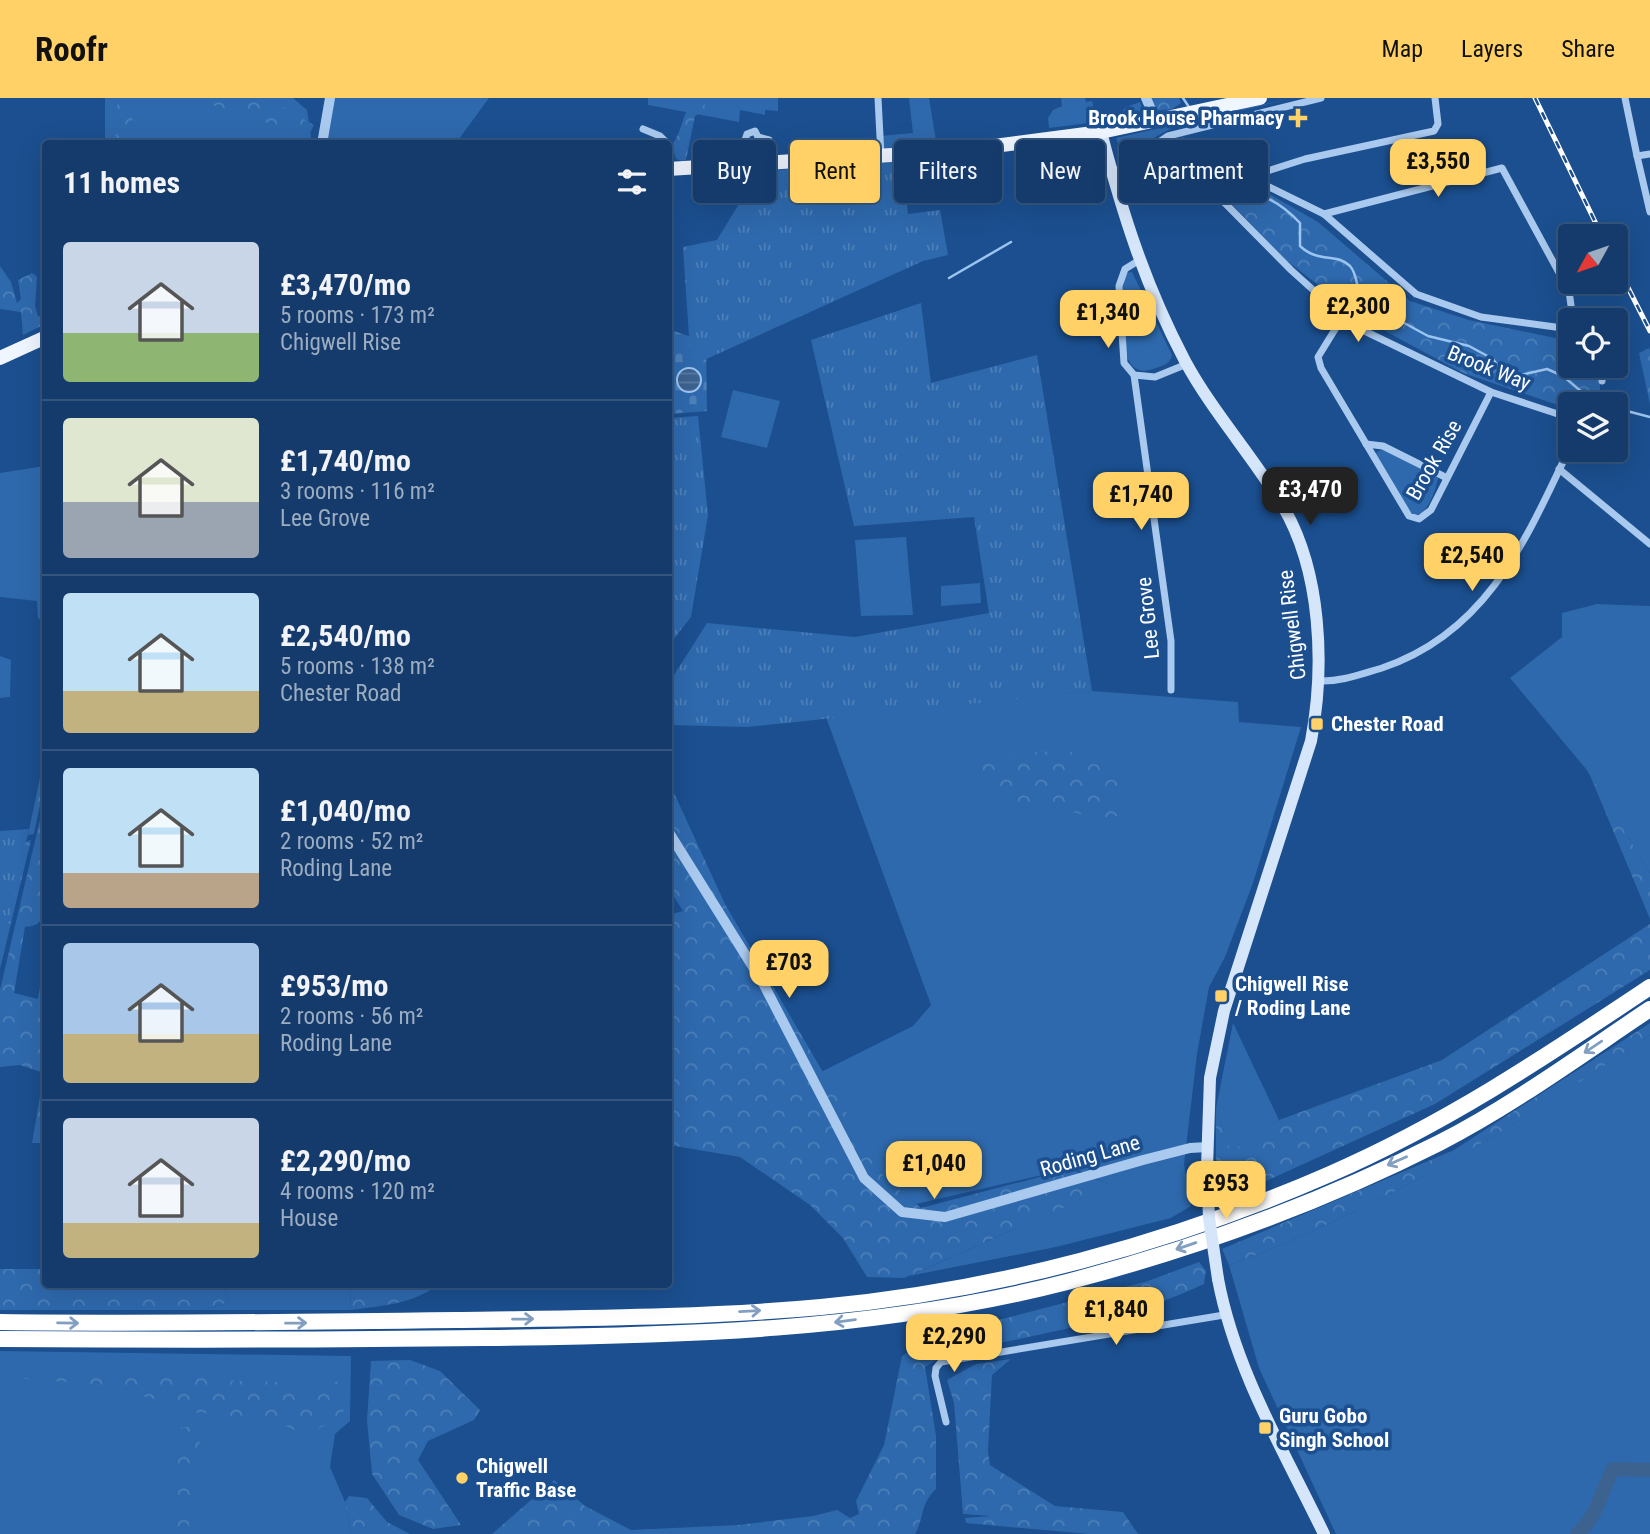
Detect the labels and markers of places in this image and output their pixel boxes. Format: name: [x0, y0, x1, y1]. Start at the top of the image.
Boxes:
place label: Brook House Pharmacy: [1088, 106, 1285, 130]
marker: Brook House Pharmacy: [1290, 110, 1306, 126]
pin: £3,550: [1381, 140, 1495, 199]
pin: £2,300: [1301, 285, 1415, 344]
pin: £1,340: [1051, 290, 1165, 350]
pin: £3,470: [1253, 468, 1367, 527]
pin: £1,740: [1084, 472, 1198, 532]
pin: £2,540: [1415, 533, 1529, 593]
place label: Chester Road: [1331, 712, 1444, 736]
marker: Chester Road: [1309, 716, 1325, 732]
pin: £703: [748, 940, 830, 1000]
place label: Chigwell Rise / Roding Lane: [1234, 972, 1351, 1020]
marker: Chigwell Rise / Roding Lane: [1213, 988, 1229, 1004]
pin: £1,040: [877, 1142, 991, 1201]
pin: £953: [1185, 1162, 1267, 1221]
pin: £1,840: [1059, 1288, 1173, 1347]
pin: £2,290: [897, 1314, 1011, 1374]
place label: Guru Gobo Singh School: [1279, 1404, 1389, 1452]
marker: Guru Gobo Singh School: [1257, 1420, 1273, 1436]
place label: Chigwell Traffic Base: [476, 1454, 576, 1502]
marker: Chigwell Traffic Base: [454, 1470, 470, 1486]

